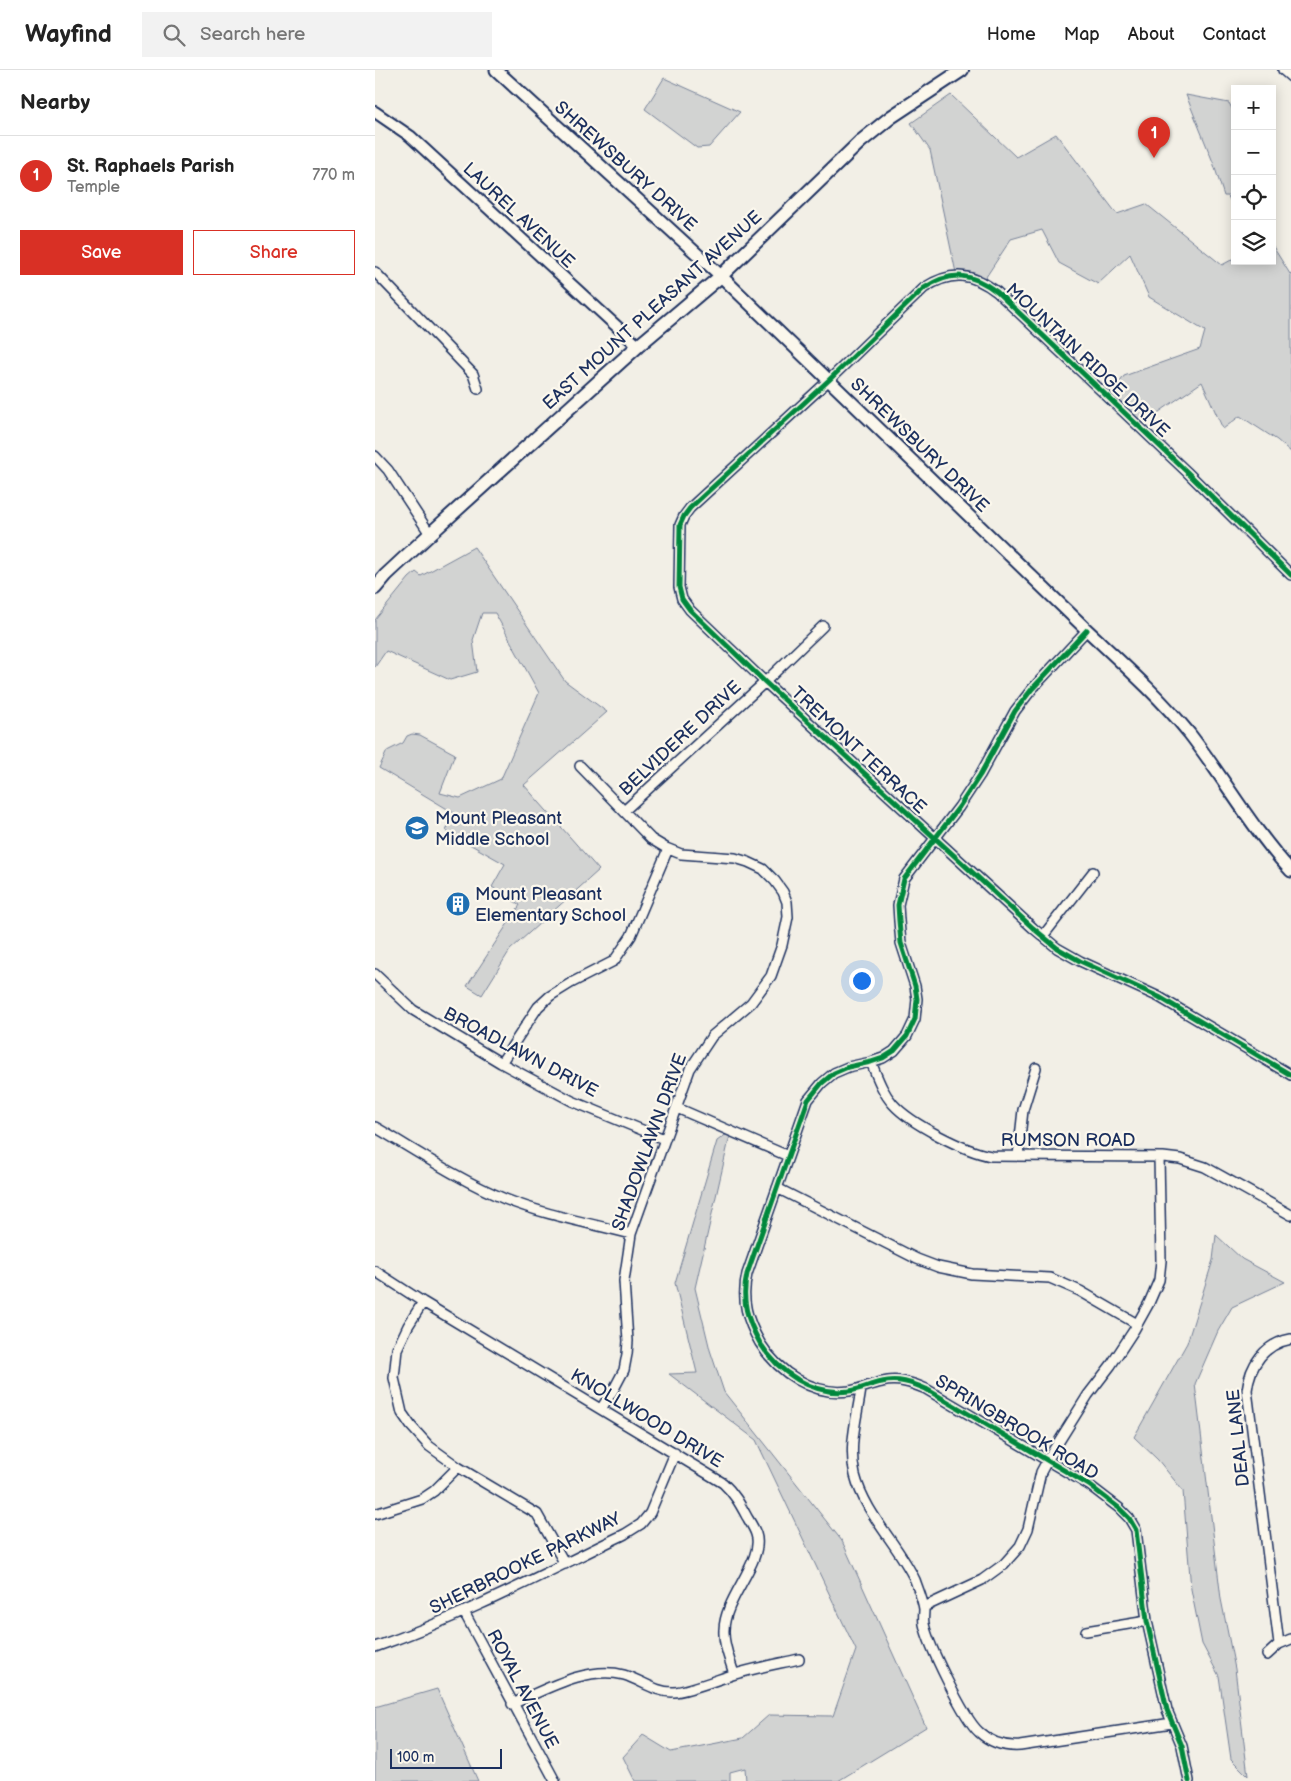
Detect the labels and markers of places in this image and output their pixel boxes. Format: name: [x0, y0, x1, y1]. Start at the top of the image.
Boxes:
pin: 1: [1138, 117, 1170, 158]
place label: Mount Pleasant Middle School: [435, 808, 562, 850]
school or university icon: Mount Pleasant Middle School: [404, 815, 430, 841]
place label: Mount Pleasant Elementary School: [475, 884, 626, 926]
building icon: Mount Pleasant Elementary School: [445, 891, 471, 917]

